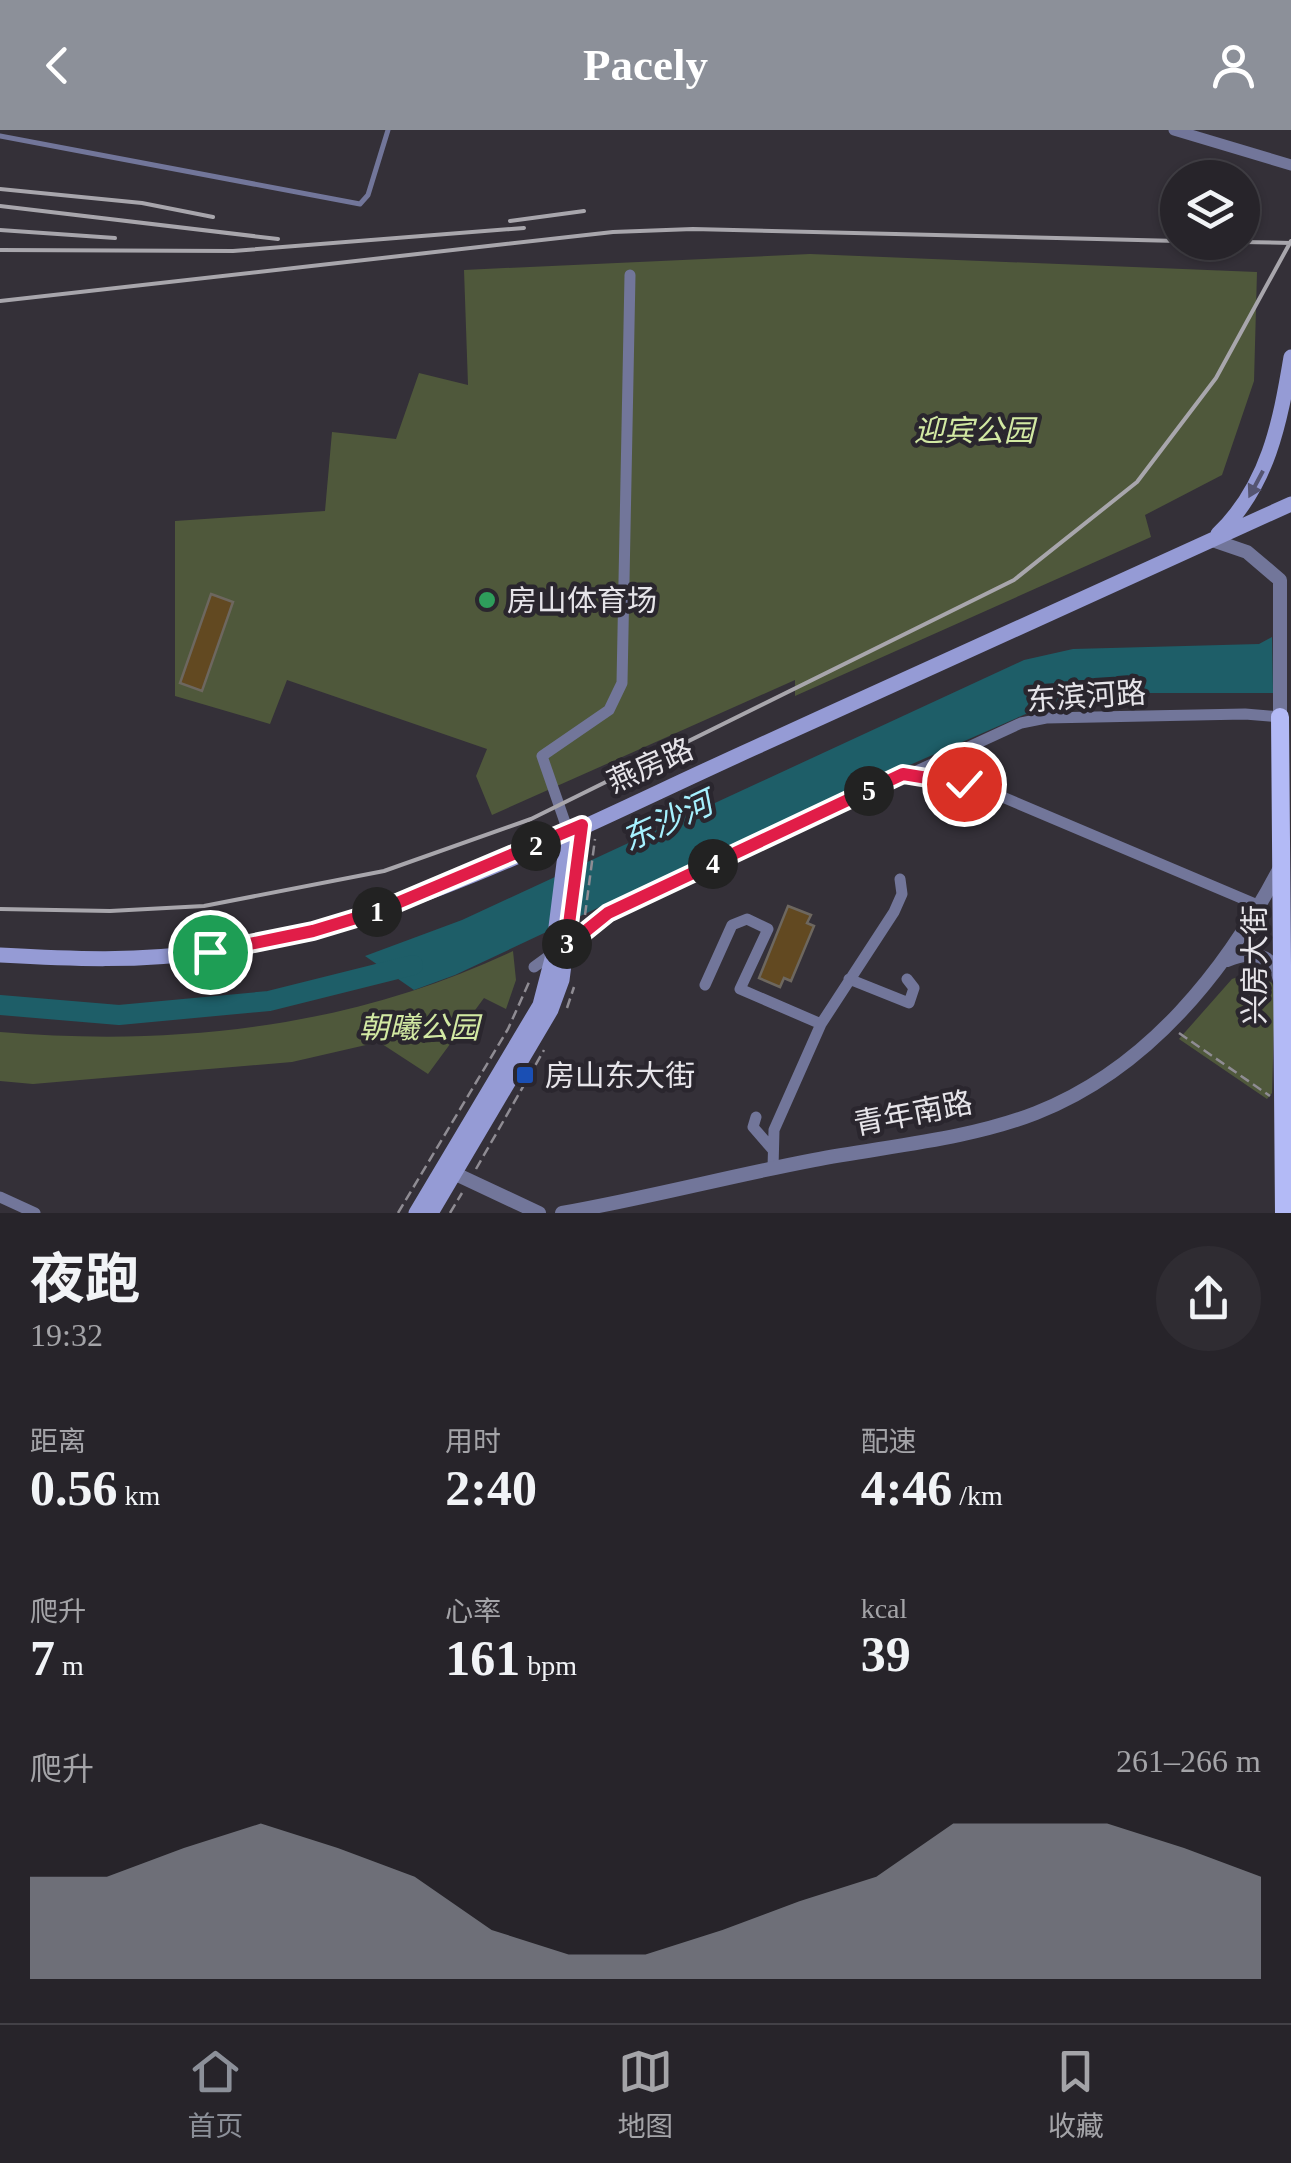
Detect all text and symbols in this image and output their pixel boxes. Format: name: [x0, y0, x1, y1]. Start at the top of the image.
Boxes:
icon: back: [30, 38, 85, 93]
icon: person: [1206, 38, 1261, 93]
text: Pacely: [583, 40, 708, 90]
map controls: [1160, 160, 1260, 260]
button: layers: [1160, 160, 1260, 260]
park label: 迎宾公园: [914, 414, 1038, 447]
one-way arrow: [1248, 469, 1265, 498]
place label: 房山体育场: [507, 584, 657, 617]
marker: 房山体育场: [476, 589, 498, 611]
street label: 东滨河路: [1025, 675, 1147, 717]
street label: 燕房路: [602, 732, 698, 798]
pin: [922, 742, 1007, 827]
icon: check: [937, 757, 992, 812]
pin: 5: [844, 766, 894, 816]
text: 5: [862, 775, 876, 806]
water label: 东沙河: [616, 782, 724, 858]
pin: 2: [511, 821, 561, 871]
text: 2: [529, 830, 543, 861]
pin: 4: [688, 839, 738, 889]
text: 4: [706, 848, 720, 879]
pin: 1: [352, 887, 402, 937]
text: 1: [370, 896, 384, 927]
street label: 兴房大街: [1238, 905, 1271, 1025]
pin: [168, 910, 253, 995]
pin: 3: [542, 919, 592, 969]
icon: arrive: [183, 925, 238, 980]
text: 3: [560, 928, 574, 959]
park label: 朝曦公园: [359, 1011, 483, 1044]
place label: 房山东大街: [545, 1059, 695, 1092]
marker: 房山东大街: [514, 1064, 536, 1086]
street label: 青年南路: [851, 1085, 975, 1141]
button: share: [1156, 1246, 1261, 1351]
text: 夜跑: [30, 1249, 140, 1310]
text: 19:32: [30, 1317, 103, 1353]
text: 距离: [30, 1426, 86, 1457]
text: 用时: [445, 1426, 501, 1457]
text: 配速: [861, 1426, 917, 1457]
text: 0.56: [30, 1460, 118, 1516]
text: 2:40: [445, 1460, 537, 1516]
text: 4:46: [861, 1460, 952, 1516]
text: km: [118, 1480, 160, 1511]
text: /km: [952, 1480, 1003, 1511]
text: kcal: [861, 1593, 907, 1624]
text: 爬升: [30, 1596, 86, 1627]
text: 心率: [445, 1596, 501, 1627]
text: 39: [861, 1626, 911, 1682]
text: 7: [30, 1630, 55, 1686]
text: 161: [445, 1630, 520, 1686]
text: m: [55, 1650, 84, 1681]
text: bpm: [520, 1650, 577, 1681]
text: 261–266 m: [1116, 1743, 1261, 1779]
text: 爬升: [30, 1751, 94, 1787]
tab: 首页: [187, 2044, 243, 2144]
tab: 地图: [617, 2044, 674, 2144]
tab: 收藏: [1048, 2044, 1104, 2144]

